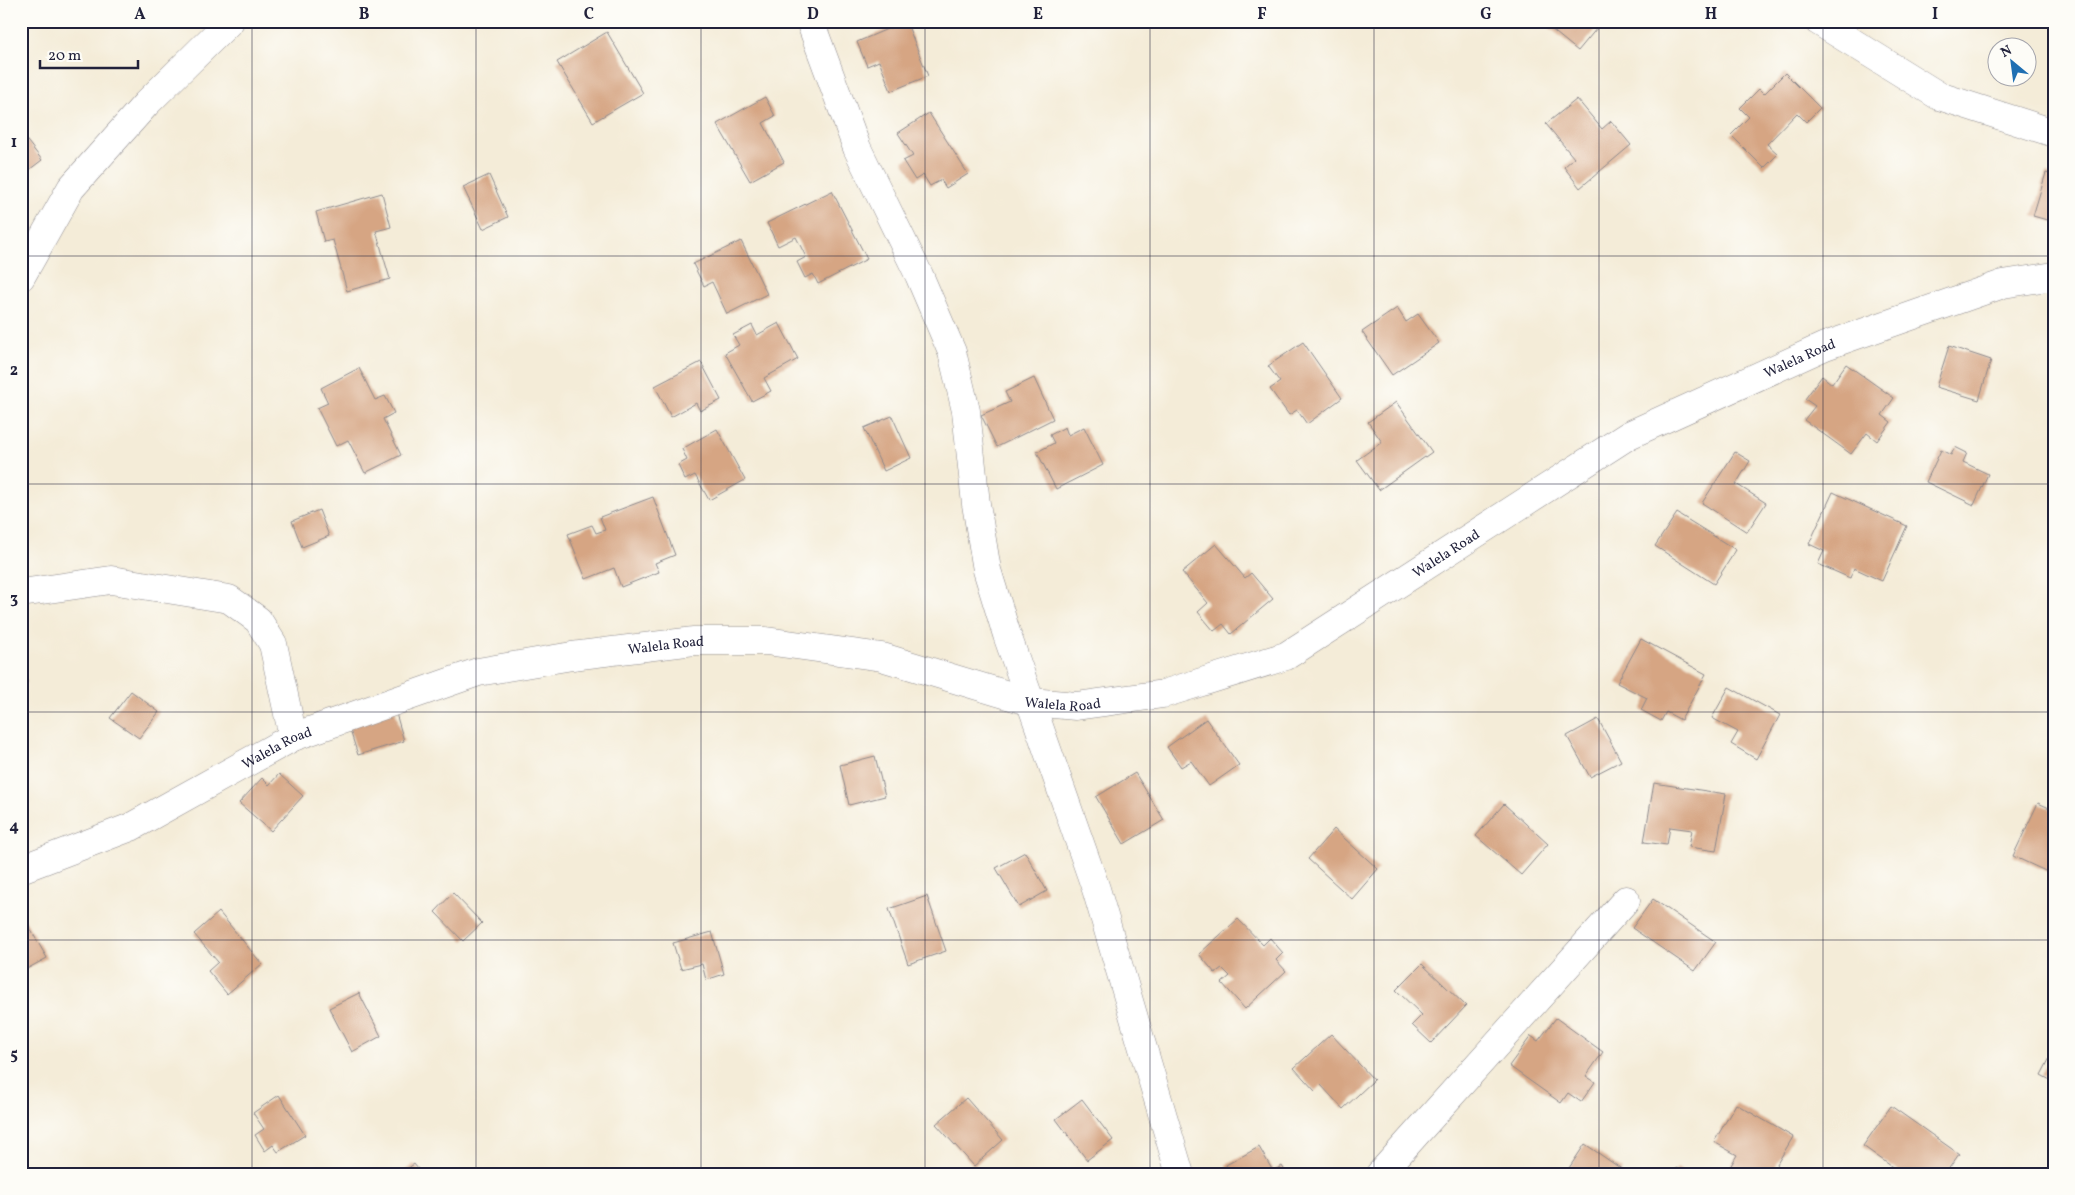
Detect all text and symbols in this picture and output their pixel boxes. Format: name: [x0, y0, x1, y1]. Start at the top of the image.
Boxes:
text: A: [134, 4, 146, 26]
text: B: [359, 4, 370, 26]
text: C: [584, 4, 594, 26]
text: D: [807, 4, 819, 26]
text: E: [1033, 4, 1043, 26]
text: F: [1257, 4, 1267, 26]
text: G: [1480, 4, 1492, 26]
text: H: [1705, 4, 1717, 26]
text: I: [1932, 4, 1938, 26]
scale bar: [40, 38, 138, 70]
north arrow: [1988, 38, 2038, 88]
text: N: [1997, 41, 2015, 63]
text: 20 m: [48, 46, 81, 67]
text: 1: [11, 132, 17, 154]
street label: Walela Road: [1761, 335, 1838, 383]
text: 2: [10, 360, 18, 382]
street label: Walela Road: [1409, 526, 1484, 583]
text: 3: [10, 588, 18, 610]
street label: Walela Road: [627, 633, 704, 660]
street label: Walela Road: [1024, 693, 1102, 717]
street label: Walela Road: [239, 723, 315, 774]
text: 4: [9, 816, 19, 838]
text: 5: [10, 1044, 18, 1066]

